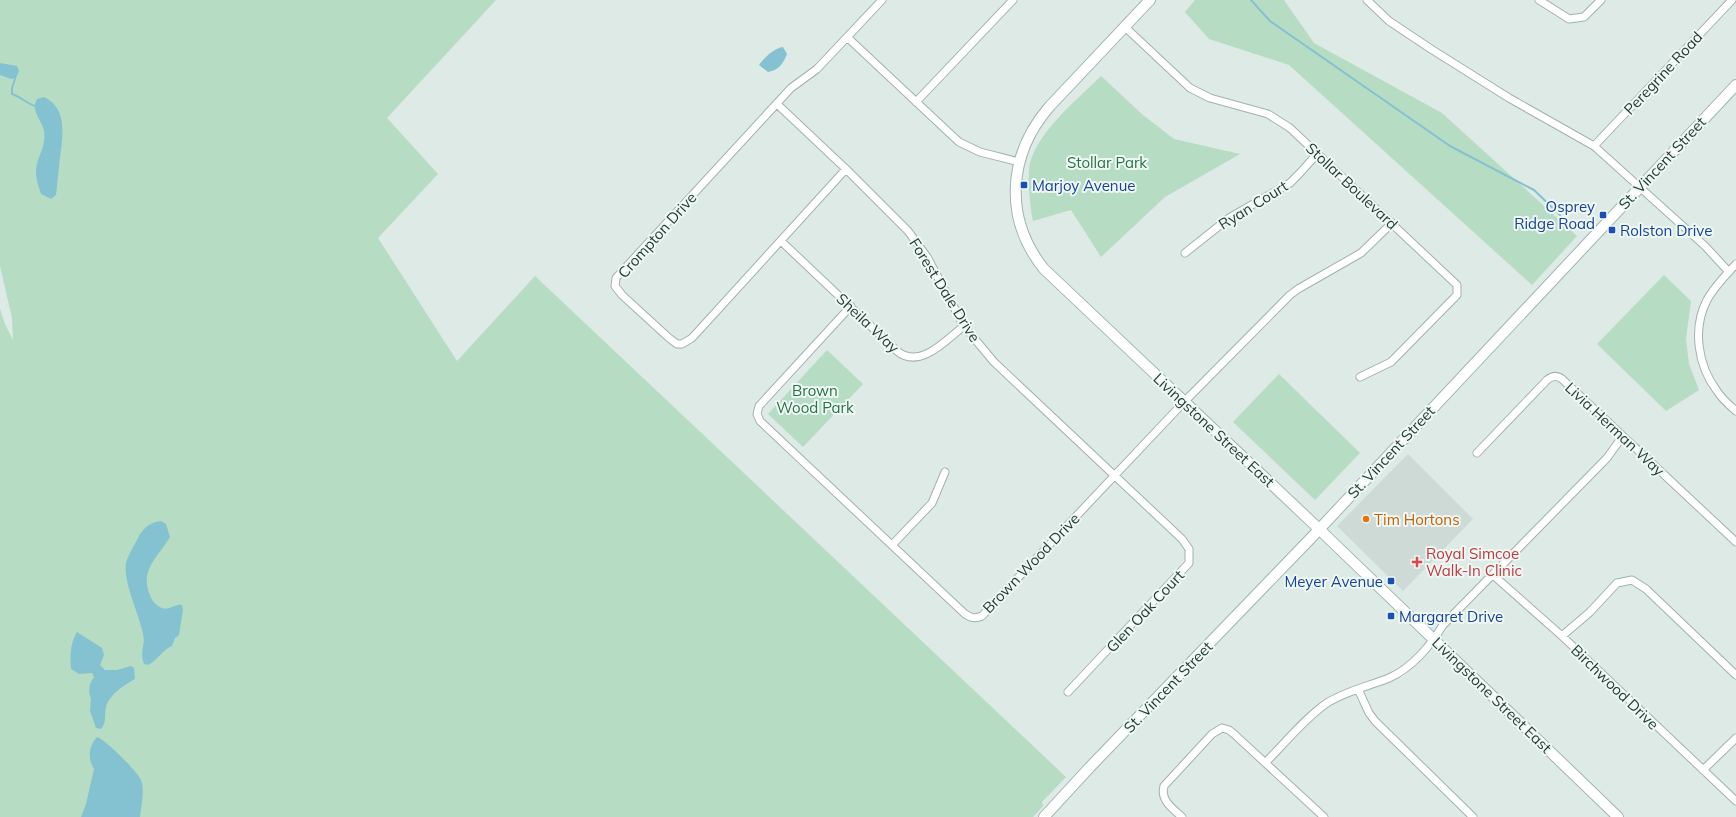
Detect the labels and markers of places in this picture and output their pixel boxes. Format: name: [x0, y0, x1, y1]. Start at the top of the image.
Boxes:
place label: Marjoy Avenue: [1032, 176, 1135, 195]
marker: Marjoy Avenue: [1019, 180, 1029, 190]
place label: Osprey Ridge Road: [1514, 197, 1595, 233]
marker: Osprey Ridge Road: [1598, 210, 1608, 220]
place label: Rolston Drive: [1620, 221, 1712, 240]
marker: Rolston Drive: [1607, 225, 1617, 235]
place label: Tim Hortons: [1374, 510, 1460, 529]
marker: Tim Hortons: [1361, 514, 1371, 524]
place label: Royal Simcoe Walk-In Clinic: [1426, 544, 1522, 580]
marker: Royal Simcoe Walk-In Clinic: [1411, 556, 1423, 568]
place label: Meyer Avenue: [1284, 572, 1383, 591]
marker: Meyer Avenue: [1386, 576, 1396, 586]
place label: Margaret Drive: [1399, 607, 1503, 626]
marker: Margaret Drive: [1386, 611, 1396, 621]

